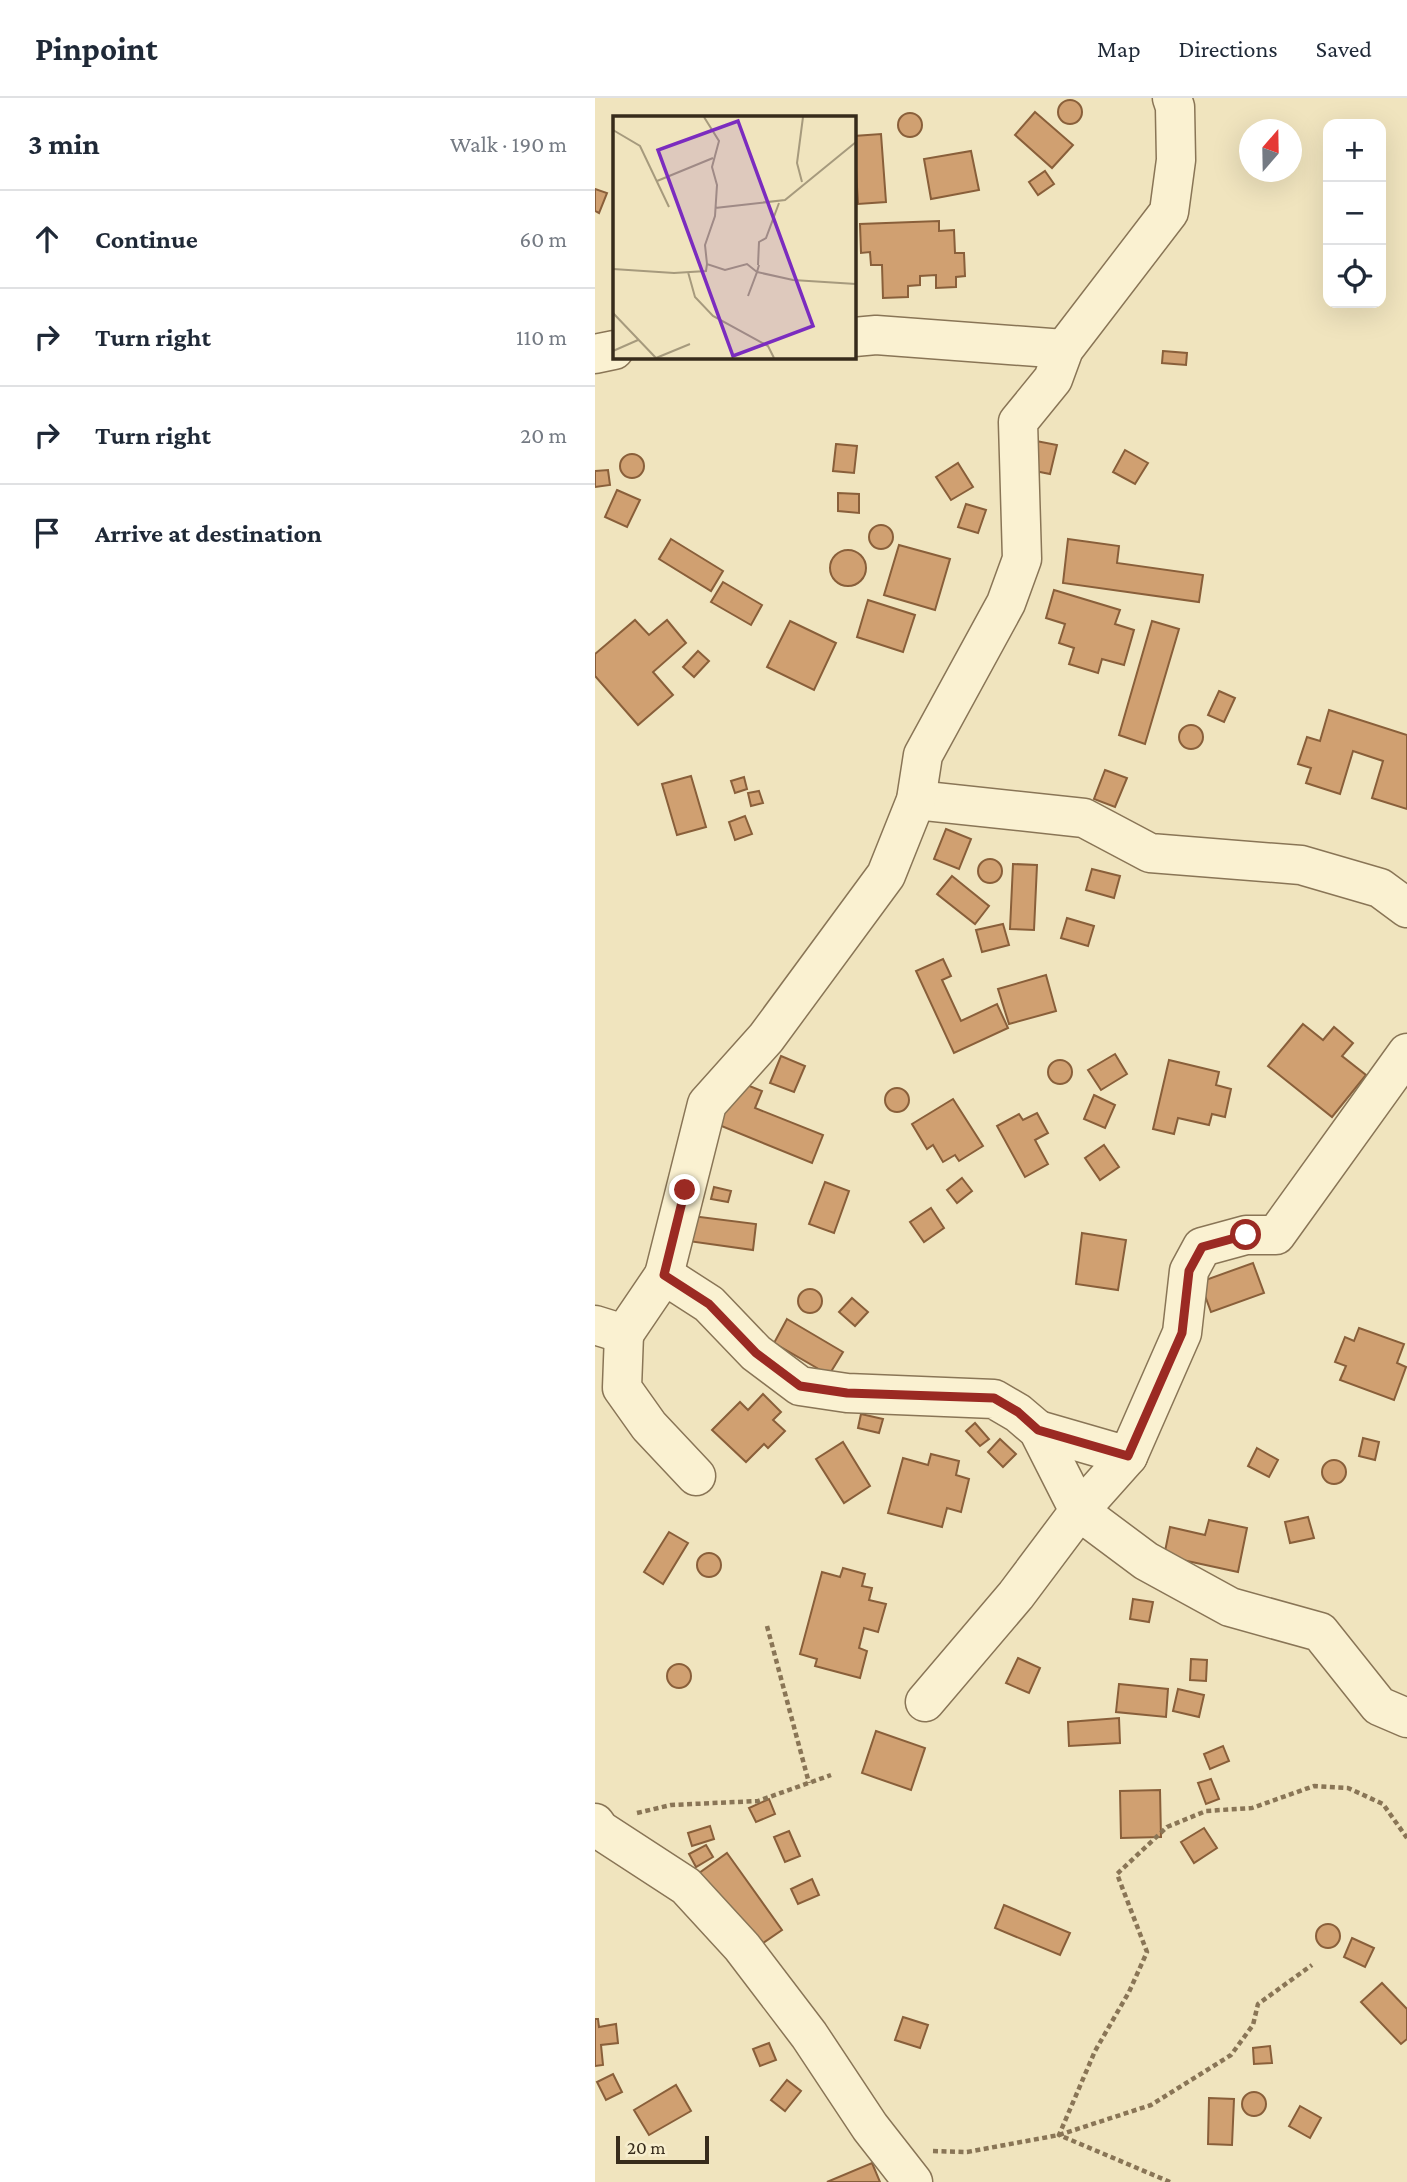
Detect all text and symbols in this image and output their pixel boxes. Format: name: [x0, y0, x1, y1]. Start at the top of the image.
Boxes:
text: Pinpoint: [35, 30, 158, 67]
text: Map: [1097, 35, 1141, 62]
text: Directions: [1179, 35, 1278, 62]
text: Saved: [1316, 35, 1372, 62]
inset map: [613, 116, 856, 359]
north arrow: [1239, 119, 1302, 182]
map controls: [1323, 119, 1386, 308]
button: +: [1323, 119, 1386, 182]
text: 3 min: [28, 127, 100, 160]
text: Walk · 190 m: [450, 131, 567, 157]
button: −: [1323, 182, 1386, 245]
icon: ahead: [28, 220, 66, 258]
text: Continue: [95, 225, 198, 254]
text: 60 m: [520, 226, 567, 252]
button: locate: [1323, 245, 1386, 308]
icon: right: [28, 318, 66, 356]
text: Turn right: [95, 323, 211, 352]
text: 110 m: [516, 324, 567, 350]
icon: right: [28, 416, 66, 454]
text: Turn right: [95, 421, 211, 450]
text: 20 m: [520, 422, 567, 448]
icon: arrive: [28, 514, 66, 552]
text: Arrive at destination: [95, 519, 322, 548]
route end: [669, 1174, 700, 1205]
route start: [1230, 1219, 1261, 1250]
scale bar: [616, 2133, 709, 2165]
text: 20 m: [627, 2137, 666, 2158]

